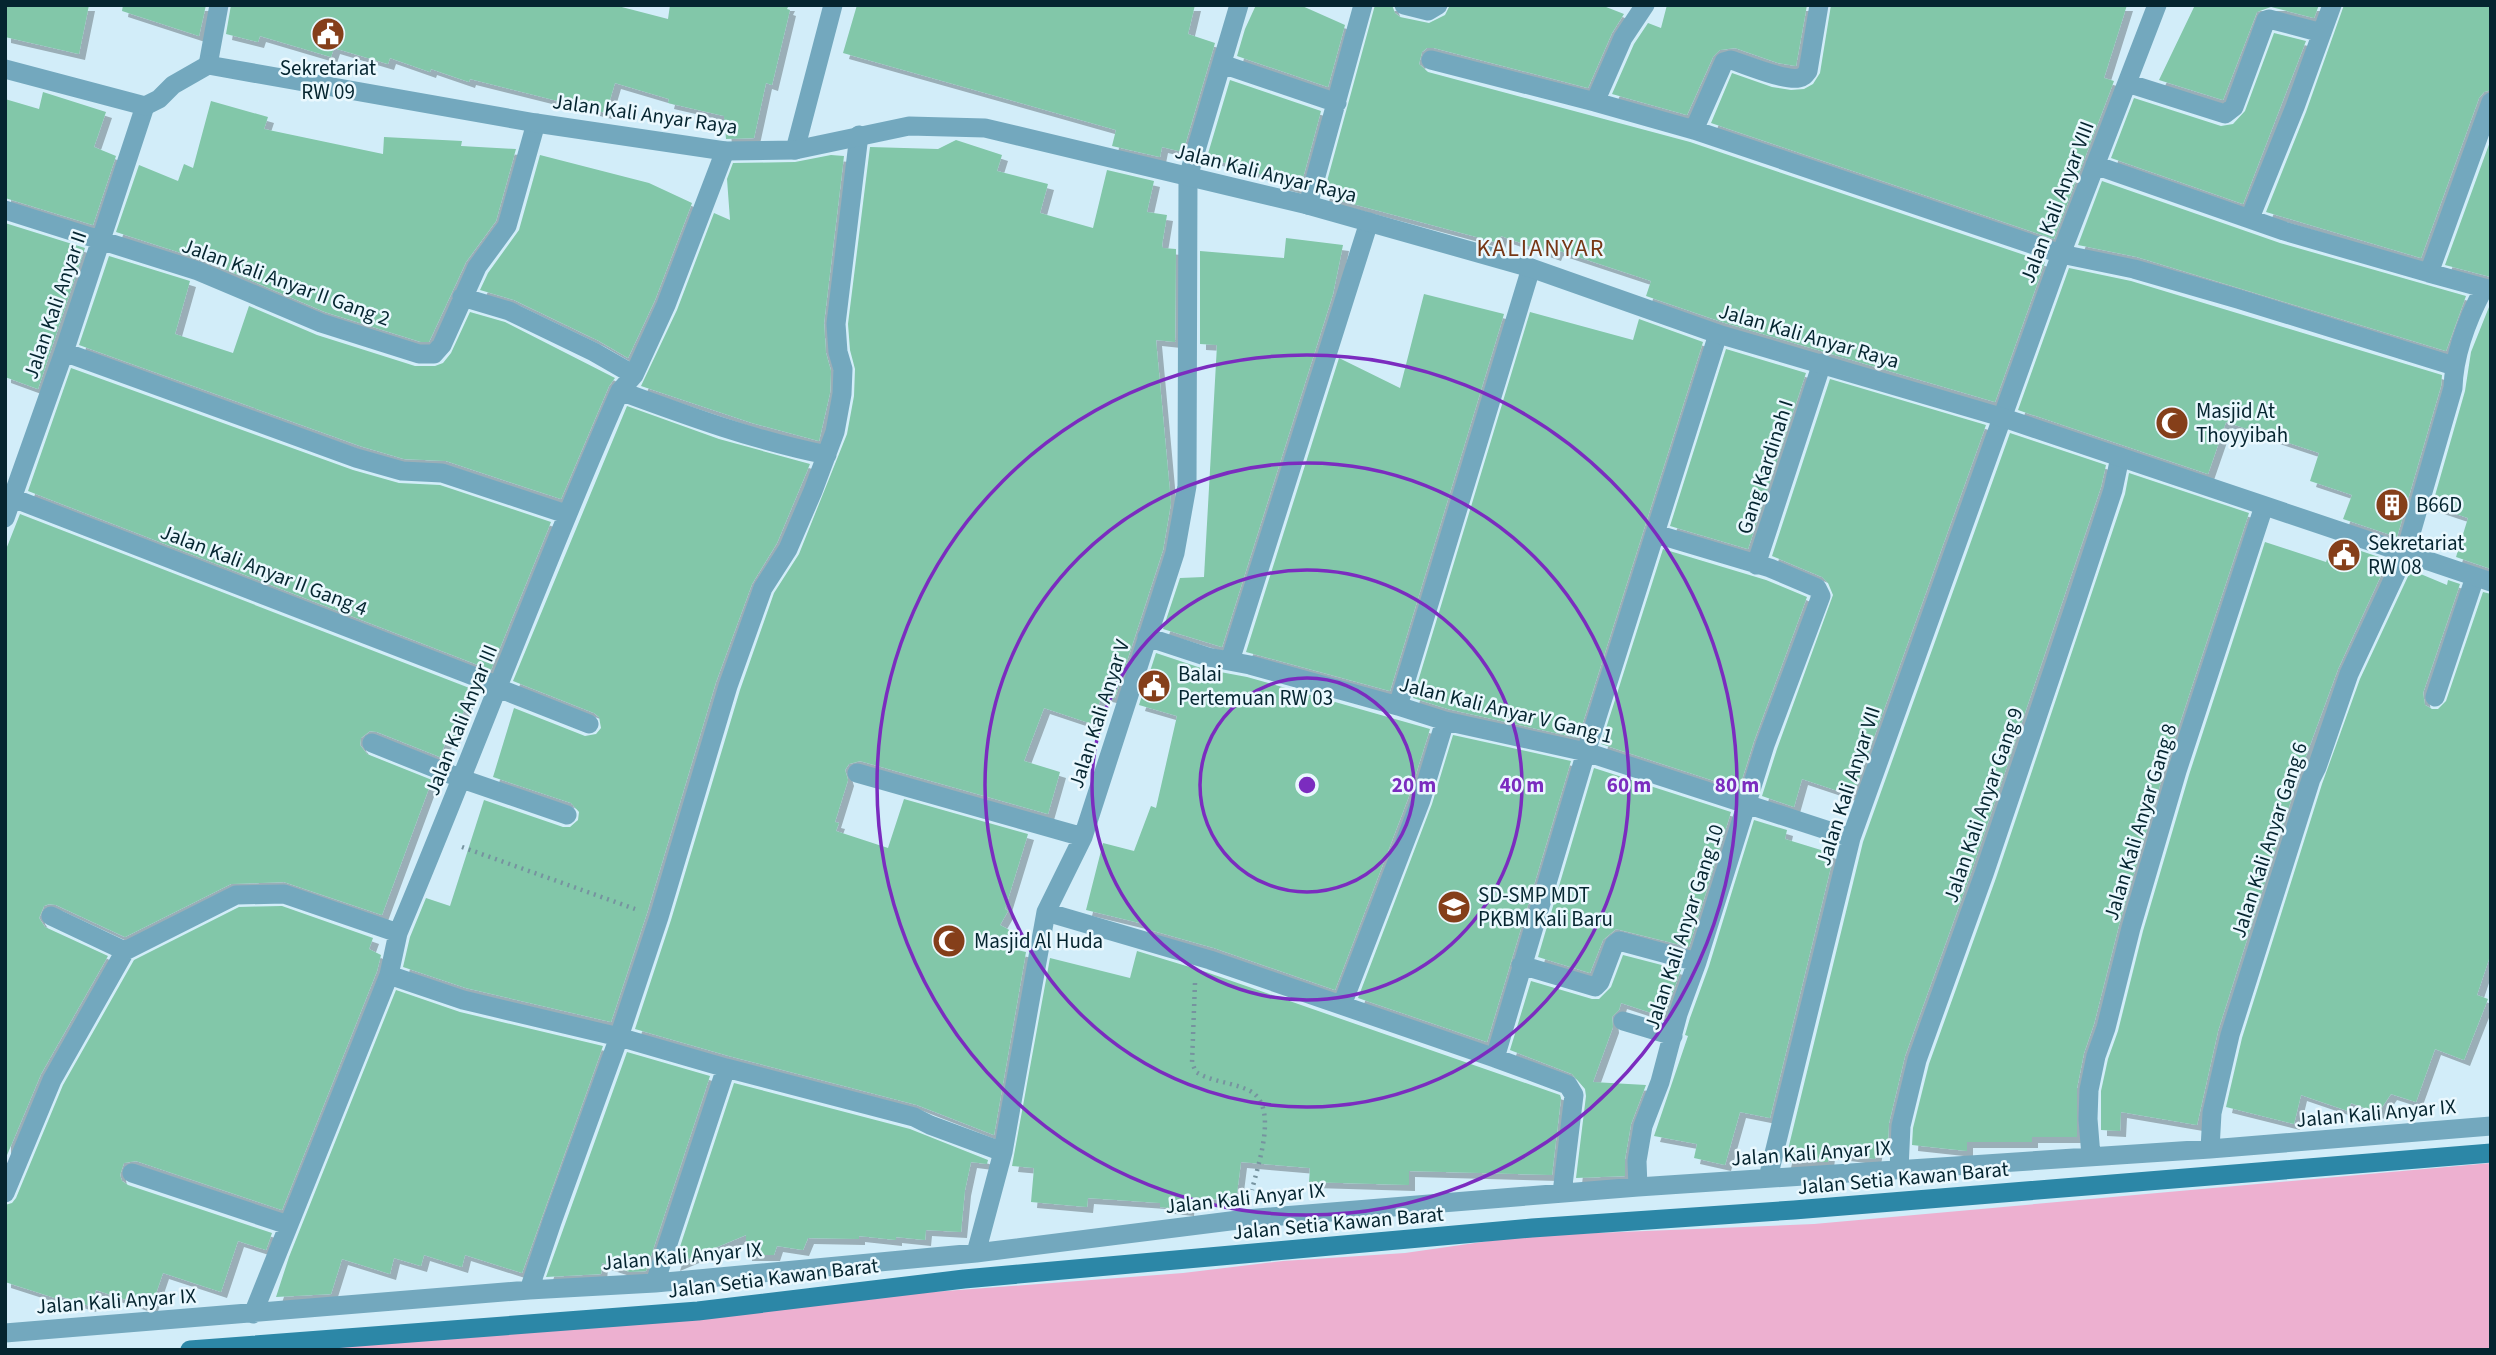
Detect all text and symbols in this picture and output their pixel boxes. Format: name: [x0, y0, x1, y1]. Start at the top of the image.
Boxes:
public building icon: Sekretariat RW 09: [309, 15, 347, 53]
place label: Sekretariat RW 09: [280, 53, 376, 107]
street label: Jalan Kali Anyar Raya: [551, 86, 739, 142]
street label: Jalan Kali Anyar VIII: [2012, 117, 2102, 287]
street label: Jalan Kali Anyar Raya: [1172, 136, 1360, 210]
street label: Jalan Kali Anyar II: [16, 227, 94, 383]
street label: Jalan Kali Anyar II Gang 2: [178, 230, 394, 334]
district label: KALIANYAR: [1476, 231, 1606, 266]
street label: Jalan Kali Anyar Raya: [1715, 296, 1903, 376]
street label: Gang Kardinah I: [1729, 396, 1801, 538]
place label: Masjid At Thoyyibah: [2196, 396, 2288, 450]
mosque icon: Masjid At Thoyyibah: [2153, 404, 2191, 442]
building icon: B66D: [2373, 486, 2411, 524]
place label: B66D: [2416, 490, 2462, 520]
street label: Jalan Kali Anyar II Gang 4: [156, 517, 372, 623]
place label: Sekretariat RW 08: [2368, 528, 2464, 582]
public building icon: Sekretariat RW 08: [2325, 536, 2363, 574]
street label: Jalan Kali Anyar V: [1061, 636, 1137, 792]
street label: Jalan Kali Anyar III: [417, 640, 505, 800]
place label: Balai Pertemuan RW 03: [1178, 659, 1333, 713]
public building icon: Balai Pertemuan RW 03: [1135, 667, 1173, 705]
street label: Jalan Kali Anyar V Gang 1: [1396, 669, 1616, 751]
street label: Jalan Kali Anyar VII: [1808, 702, 1888, 870]
street label: Jalan Kali Anyar Gang 9: [1936, 704, 2030, 906]
street label: Jalan Kali Anyar Gang 8: [2096, 720, 2184, 924]
street label: Jalan Kali Anyar Gang 6: [2223, 738, 2315, 942]
text: 20 m: [1392, 770, 1436, 800]
text: 40 m: [1500, 770, 1544, 800]
text: 60 m: [1607, 770, 1651, 800]
text: 80 m: [1715, 770, 1759, 800]
centre of rings: [1295, 773, 1319, 797]
street label: Jalan Kali Anyar Gang 10: [1637, 820, 1731, 1034]
place label: SD-SMP MDT PKBM Kali Baru: [1478, 880, 1613, 934]
school or university icon: SD-SMP MDT PKBM Kali Baru: [1435, 888, 1473, 926]
mosque icon: Masjid Al Huda: [930, 922, 968, 960]
place label: Masjid Al Huda: [974, 926, 1103, 956]
street label: Jalan Kali Anyar IX: [2295, 1091, 2457, 1135]
street label: Jalan Kali Anyar IX: [1730, 1132, 1892, 1174]
street label: Jalan Setia Kawan Barat: [1796, 1154, 2010, 1202]
street label: Jalan Kali Anyar IX: [1164, 1175, 1327, 1221]
street label: Jalan Setia Kawan Barat: [1231, 1199, 1445, 1247]
street label: Jalan Kali Anyar IX: [601, 1234, 763, 1278]
street label: Jalan Setia Kawan Barat: [666, 1250, 880, 1306]
street label: Jalan Kali Anyar IX: [35, 1280, 197, 1322]

